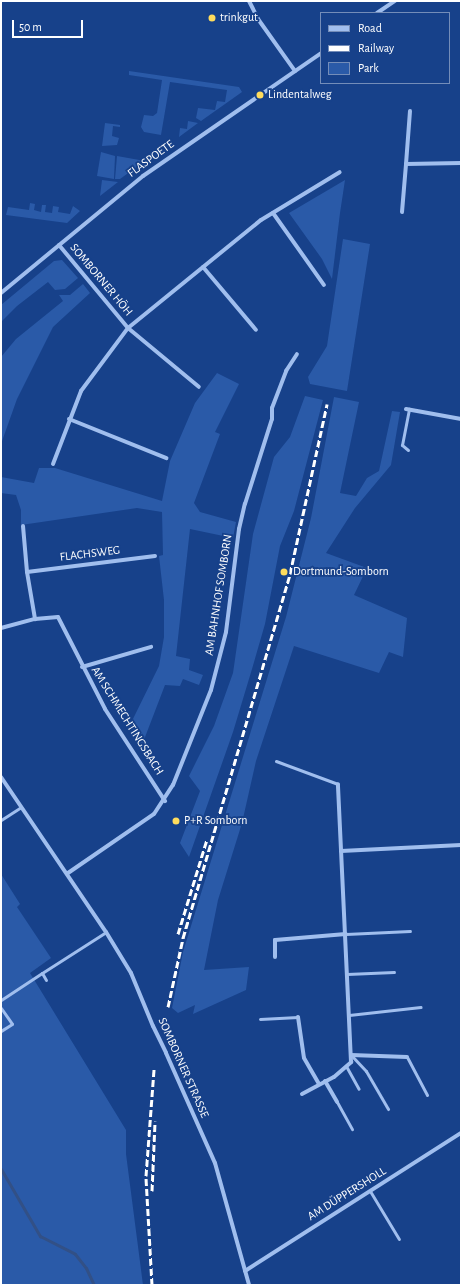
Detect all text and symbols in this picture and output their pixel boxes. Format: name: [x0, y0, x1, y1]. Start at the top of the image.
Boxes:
place label: trinkgut: [220, 11, 258, 25]
scale bar: [14, 12, 85, 38]
legend: [320, 12, 450, 84]
marker: trinkgut: [207, 13, 217, 23]
text: 50 m: [19, 21, 42, 33]
text: Road: [358, 22, 382, 34]
text: Railway: [358, 42, 394, 54]
text: Park: [358, 62, 379, 74]
place label: Lindentalweg: [268, 88, 332, 102]
marker: Lindentalweg: [255, 90, 265, 100]
street label: FLASPOETE: [125, 137, 177, 181]
street label: SOMBORNER HÖH: [67, 241, 135, 319]
street label: AM BAHNHOF SOMBORN: [202, 533, 236, 657]
street label: FLACHSWEG: [59, 543, 121, 565]
place label: Dortmund-Somborn: [293, 565, 389, 579]
marker: Dortmund-Somborn: [278, 566, 290, 578]
street label: AM SCHMECHTINGSBACH: [88, 664, 166, 778]
place label: P+R Somborn: [184, 814, 247, 828]
marker: P+R Somborn: [171, 816, 181, 826]
street label: SOMBORNER STRASSE: [154, 1016, 212, 1120]
street label: AM DÜPPERSHOLL: [305, 1164, 389, 1224]

